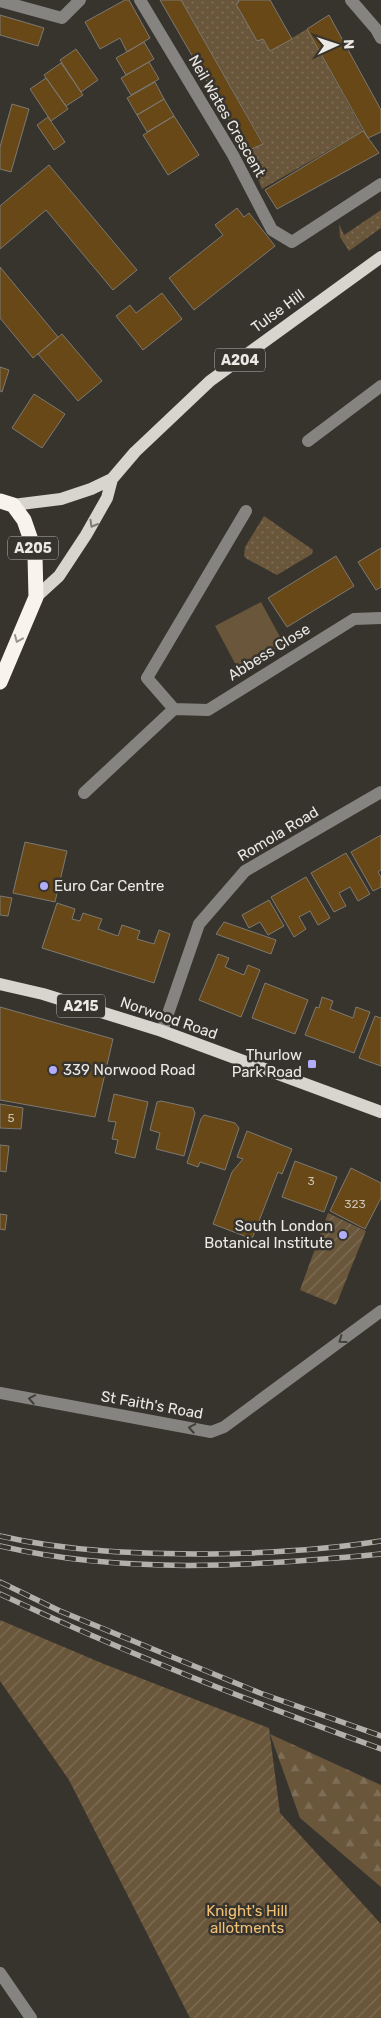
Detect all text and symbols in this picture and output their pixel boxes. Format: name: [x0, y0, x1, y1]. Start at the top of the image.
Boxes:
north arrow: [311, 20, 361, 70]
text: N: [340, 39, 357, 50]
street label: Neil Wates Crescent: [185, 52, 269, 180]
street label: Tulse Hill: [248, 286, 308, 336]
road number: A204: [215, 348, 265, 372]
one-way arrow: [89, 518, 99, 527]
road number: A205: [8, 536, 58, 560]
street label: Abbess Close: [225, 620, 313, 684]
one-way arrow: [13, 634, 24, 643]
street label: Romola Road: [234, 803, 322, 865]
place label: Euro Car Centre: [54, 877, 164, 895]
marker: Euro Car Centre: [38, 880, 50, 892]
street label: Norwood Road: [118, 993, 220, 1043]
road number: A215: [57, 994, 105, 1018]
place label: Thurlow Park Road: [232, 1046, 302, 1081]
marker: Thurlow Park Road: [306, 1058, 318, 1070]
place label: 339 Norwood Road: [63, 1061, 196, 1079]
marker: 339 Norwood Road: [47, 1064, 59, 1076]
house number: 5: [7, 1111, 15, 1125]
house number: 3: [307, 1174, 315, 1188]
house number: 323: [344, 1197, 366, 1211]
place label: South London Botanical Institute: [204, 1217, 333, 1252]
marker: South London Botanical Institute: [337, 1229, 349, 1241]
one-way arrow: [338, 1334, 348, 1343]
street label: St Faith's Road: [99, 1387, 205, 1423]
one-way arrow: [27, 1394, 36, 1405]
one-way arrow: [187, 1424, 196, 1434]
park label: Knight's Hill allotments: [206, 1902, 288, 1937]

